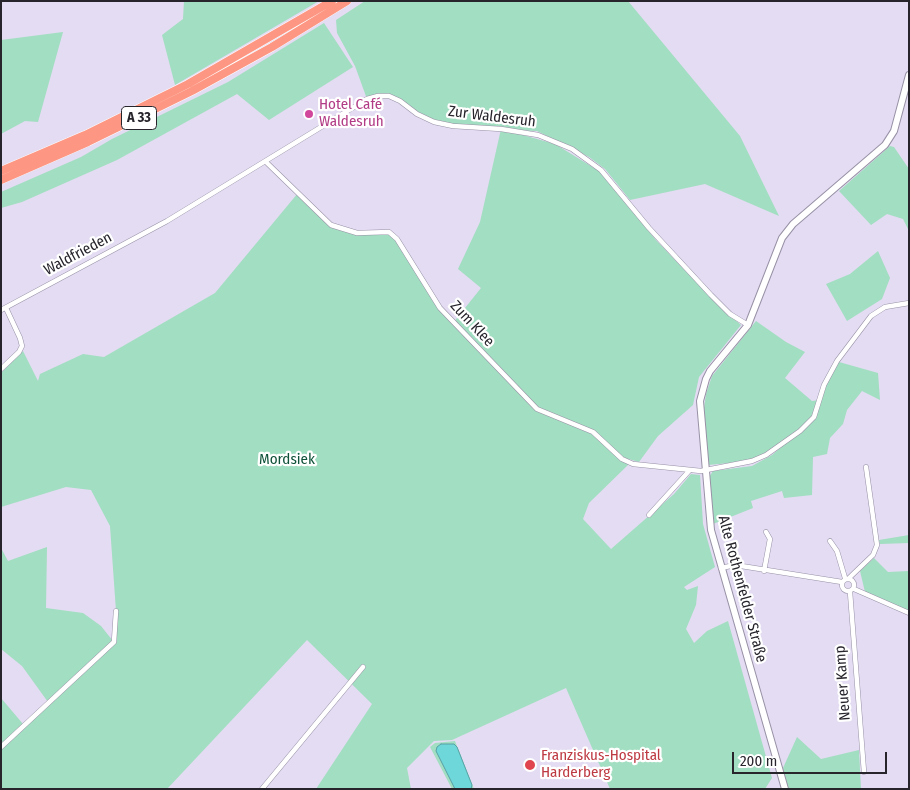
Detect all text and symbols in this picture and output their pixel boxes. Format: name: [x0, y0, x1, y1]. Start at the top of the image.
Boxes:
place label: Hotel Café Waldesruh: [319, 96, 384, 131]
street label: Zur Waldesruh: [447, 103, 537, 131]
road number: A 33: [122, 106, 156, 130]
marker: Hotel Café Waldesruh: [303, 108, 315, 120]
street label: Waldfrieden: [41, 229, 115, 279]
street label: Zum Klee: [446, 297, 498, 351]
park label: Mordsiek: [259, 451, 315, 469]
street label: Alte Rothenfelder Straße: [714, 514, 770, 664]
street label: Neuer Kamp: [831, 645, 855, 721]
scale bar: [735, 742, 890, 774]
place label: Franziskus-Hospital Harderberg: [541, 747, 661, 782]
text: 200 m: [740, 752, 777, 770]
marker: Franziskus-Hospital Harderberg: [523, 758, 537, 772]

